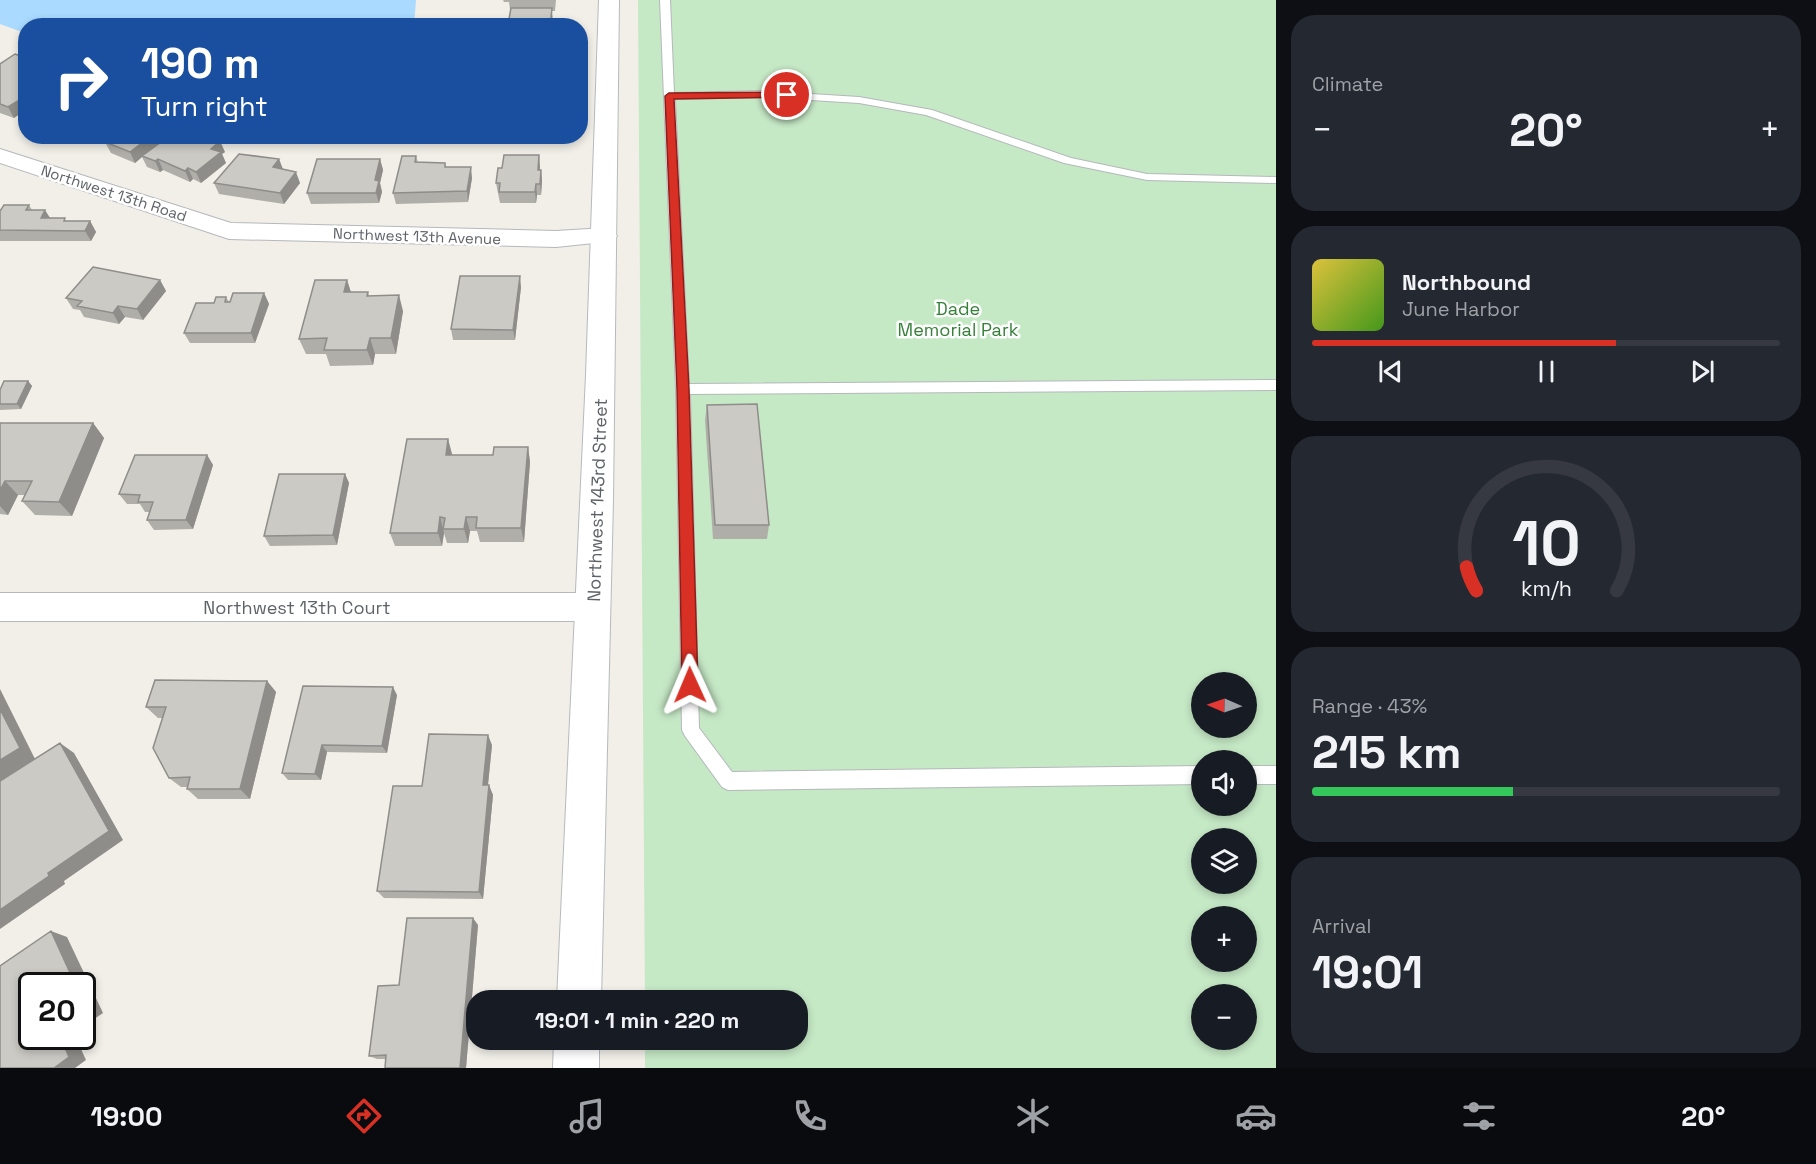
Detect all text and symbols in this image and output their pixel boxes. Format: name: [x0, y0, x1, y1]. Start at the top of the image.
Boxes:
text: 190 m: [141, 37, 260, 90]
icon: right: [42, 42, 120, 120]
pin: [761, 69, 812, 120]
text: Climate: [1312, 71, 1383, 97]
icon: arrive: [770, 78, 803, 111]
text: Turn right: [141, 89, 268, 124]
text: 20°: [1509, 102, 1583, 159]
text: −: [1312, 109, 1332, 151]
text: +: [1760, 109, 1780, 151]
street label: Northwest 13th Road: [39, 160, 189, 226]
street label: Northwest 13th Avenue: [333, 224, 501, 248]
text: Northbound: [1402, 268, 1531, 296]
text: June Harbor: [1402, 296, 1520, 322]
park label: Dade Memorial Park: [898, 297, 1019, 341]
icon: previous: [1374, 355, 1407, 388]
icon: pause: [1530, 355, 1563, 388]
icon: next: [1686, 355, 1719, 388]
street label: Northwest 143rd Street: [582, 398, 612, 602]
text: 10: [1512, 504, 1580, 583]
text: km/h: [1520, 575, 1572, 602]
street label: Northwest 13th Court: [203, 596, 391, 619]
position arrow: [658, 653, 722, 717]
north arrow: [1191, 672, 1257, 738]
map controls: [1191, 672, 1257, 1050]
text: Range · 43%: [1312, 693, 1427, 719]
text: 215 km: [1312, 724, 1461, 781]
button: sound: [1191, 750, 1257, 816]
button: layers: [1191, 828, 1257, 894]
button: +: [1191, 906, 1257, 972]
text: Arrival: [1312, 913, 1371, 939]
text: 19:01: [1312, 944, 1423, 1001]
speed limit sign: 20: [18, 972, 96, 1050]
button: −: [1191, 984, 1257, 1050]
text: 19:01 · 1 min · 220 m: [535, 1006, 739, 1034]
icon: directions: [343, 1095, 385, 1137]
icon: music: [566, 1095, 608, 1137]
icon: phone: [789, 1095, 831, 1137]
icon: climate: [1012, 1095, 1054, 1137]
icon: car: [1235, 1095, 1277, 1137]
icon: filters: [1458, 1095, 1500, 1137]
text: 19:00: [90, 1099, 162, 1134]
text: 20°: [1681, 1099, 1726, 1134]

